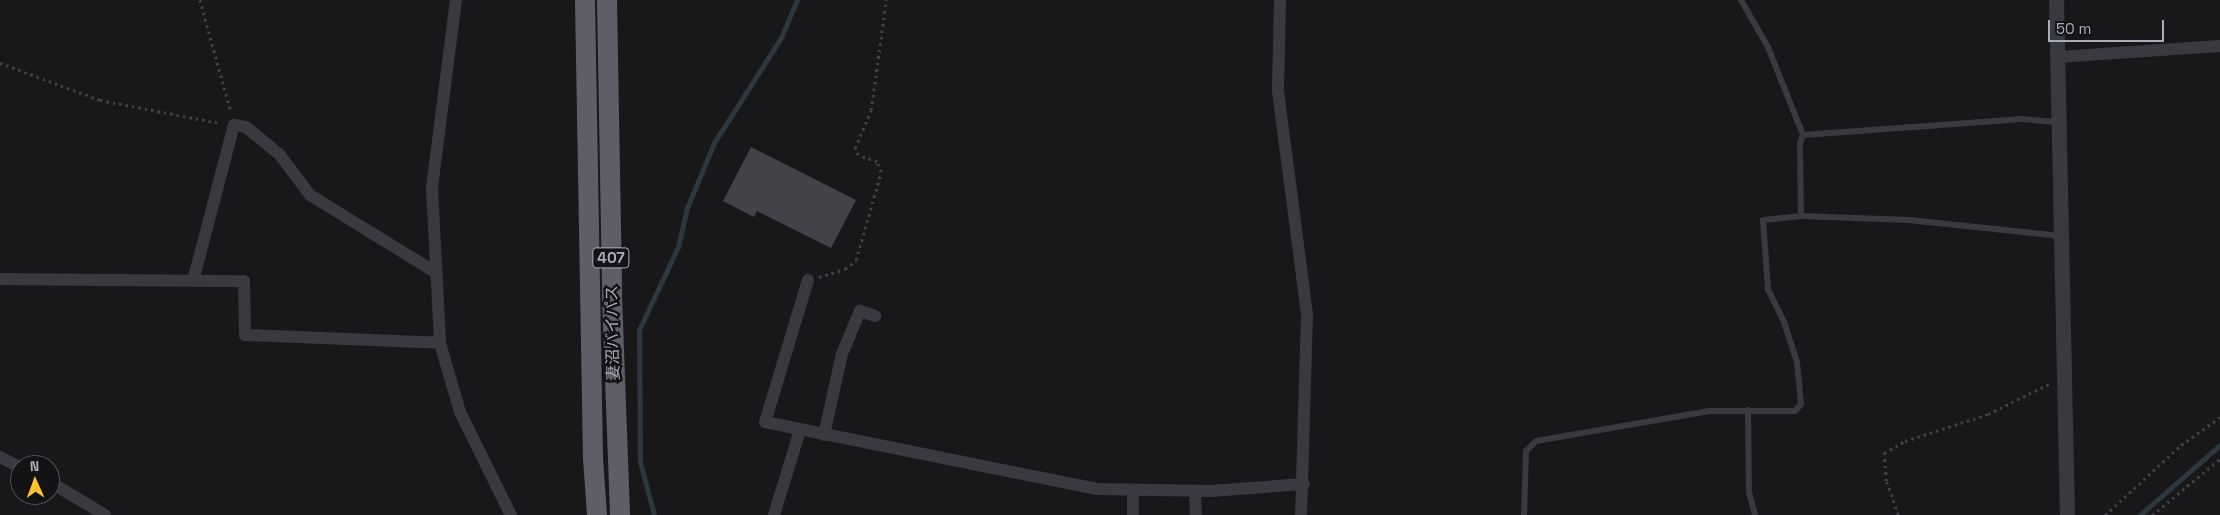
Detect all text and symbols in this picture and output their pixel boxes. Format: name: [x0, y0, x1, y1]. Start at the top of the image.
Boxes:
scale bar: [2050, 10, 2166, 42]
text: 50 m: [2056, 19, 2091, 38]
road number: 407: [592, 246, 630, 270]
street label: 妻沼バイパス: [603, 285, 623, 381]
north arrow: [10, 455, 60, 505]
text: N: [29, 457, 40, 475]

